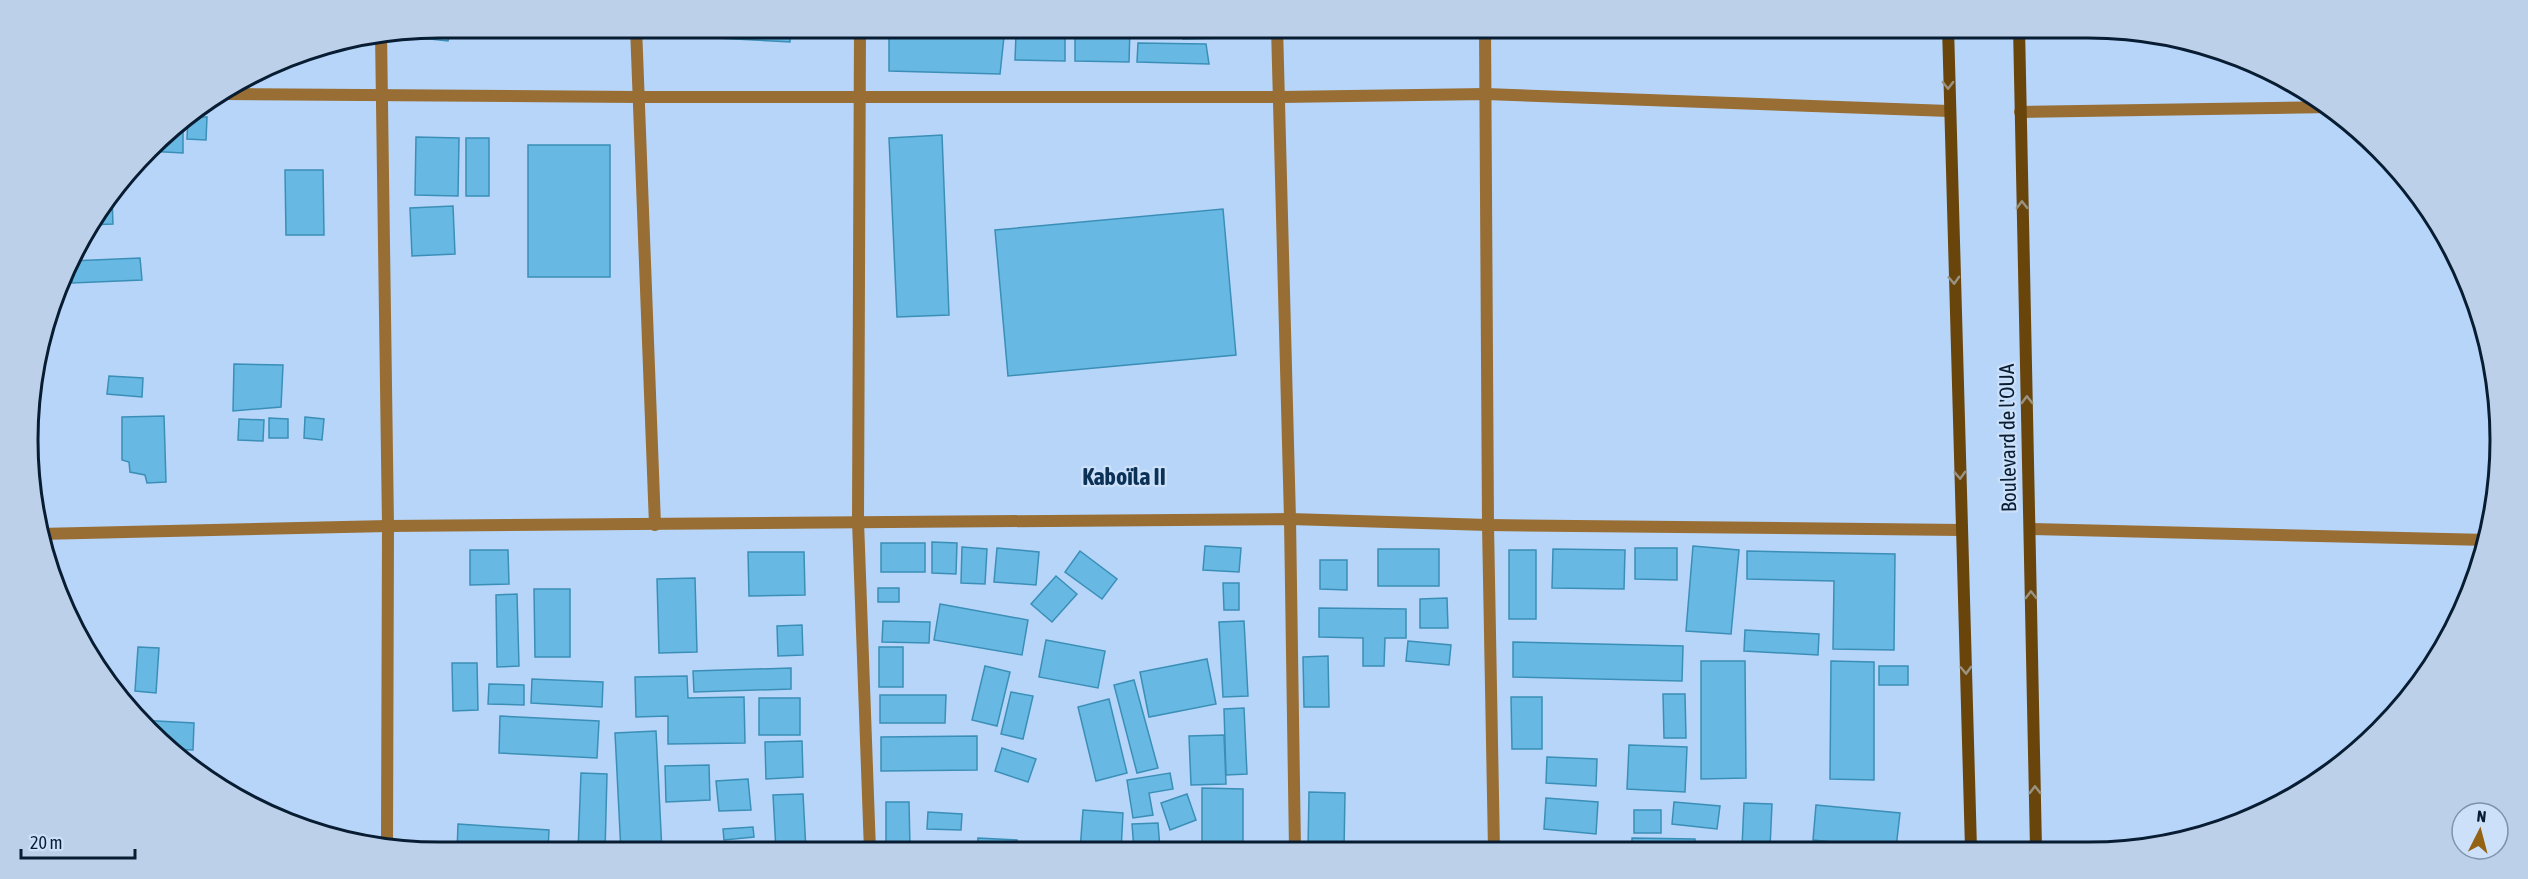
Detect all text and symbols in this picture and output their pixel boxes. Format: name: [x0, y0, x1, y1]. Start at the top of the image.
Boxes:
one-way arrow: [1942, 81, 1954, 90]
one-way arrow: [2016, 201, 2029, 210]
one-way arrow: [1948, 276, 1960, 285]
street label: Boulevard de l'OUA: [1994, 363, 2020, 512]
one-way arrow: [2021, 396, 2033, 405]
district label: Kaboïla II: [1082, 463, 1166, 490]
one-way arrow: [1954, 471, 1967, 480]
one-way arrow: [2025, 591, 2038, 600]
one-way arrow: [1960, 666, 1972, 675]
one-way arrow: [2029, 786, 2041, 795]
north arrow: [2450, 801, 2510, 861]
text: N: [2476, 807, 2487, 826]
scale bar: [21, 822, 135, 860]
text: 20 m: [30, 832, 62, 853]

